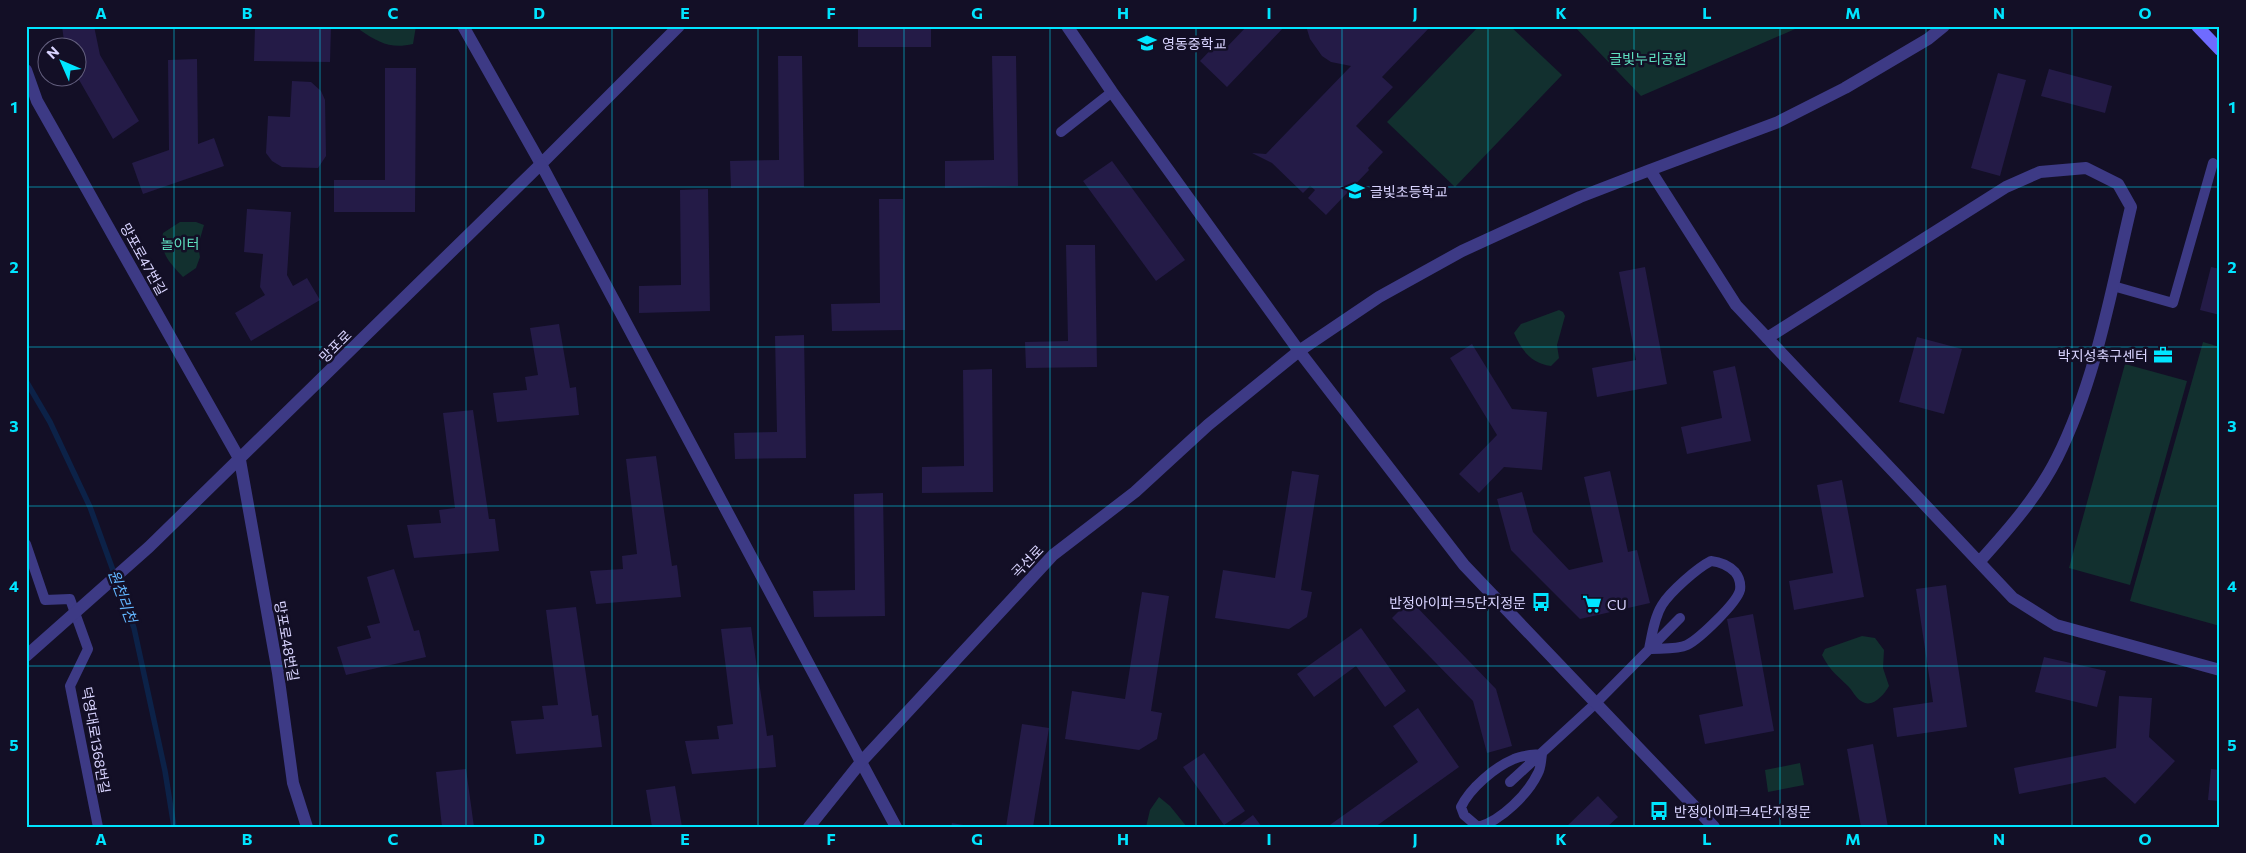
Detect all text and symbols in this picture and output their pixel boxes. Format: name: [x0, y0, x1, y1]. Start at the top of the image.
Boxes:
text: A: [95, 3, 107, 22]
text: B: [242, 3, 253, 22]
text: C: [388, 3, 399, 22]
text: D: [533, 3, 545, 22]
text: E: [680, 3, 690, 22]
text: F: [826, 3, 836, 22]
text: G: [971, 3, 983, 22]
text: H: [1117, 3, 1129, 22]
text: I: [1266, 3, 1272, 22]
text: J: [1412, 3, 1418, 22]
text: K: [1555, 3, 1567, 22]
text: L: [1702, 3, 1712, 22]
text: M: [1845, 3, 1861, 22]
text: N: [1993, 3, 2005, 22]
text: O: [2138, 3, 2152, 22]
school or university icon: 영동중학교: [1136, 32, 1158, 54]
place label: 영동중학교: [1162, 35, 1227, 52]
north arrow: [38, 38, 88, 88]
text: N: [43, 43, 62, 62]
park label: 글빛누리공원: [1609, 50, 1687, 67]
text: 1: [10, 97, 18, 116]
text: 1: [2228, 97, 2236, 116]
school or university icon: 글빛초등학교: [1344, 180, 1366, 202]
place label: 글빛초등학교: [1370, 183, 1447, 200]
street label: 망포로47번길: [117, 220, 171, 298]
park label: 놀이터: [161, 235, 199, 252]
text: 2: [9, 257, 19, 276]
text: 2: [2227, 257, 2237, 276]
street label: 망포로: [315, 326, 355, 366]
office icon: 박지성축구센터: [2152, 344, 2174, 366]
place label: 박지성축구센터: [2058, 347, 2148, 364]
text: 3: [9, 416, 19, 435]
text: 3: [2227, 416, 2237, 435]
street label: 곡선로: [1007, 541, 1047, 581]
water label: 원천리천: [105, 567, 142, 627]
text: 4: [9, 576, 19, 595]
text: 4: [2227, 576, 2237, 595]
bus stop icon: 반정아이파크5단지정문: [1530, 591, 1552, 613]
supermarket icon: CU: [1581, 593, 1603, 615]
place label: 반정아이파크5단지정문: [1389, 594, 1526, 611]
place label: CU: [1607, 596, 1627, 613]
street label: 망포로48번길: [272, 599, 302, 683]
street label: 덕영대로1368번길: [78, 685, 114, 795]
text: 5: [9, 735, 19, 754]
text: 5: [2227, 735, 2237, 754]
bus stop icon: 반정아이파크4단지정문: [1648, 800, 1670, 822]
place label: 반정아이파크4단지정문: [1674, 803, 1811, 820]
text: A: [95, 829, 107, 848]
text: B: [242, 829, 253, 848]
text: C: [388, 829, 399, 848]
text: D: [533, 829, 545, 848]
text: E: [680, 829, 690, 848]
text: F: [826, 829, 836, 848]
text: G: [971, 829, 983, 848]
text: H: [1117, 829, 1129, 848]
text: I: [1266, 829, 1272, 848]
text: J: [1412, 829, 1418, 848]
text: K: [1555, 829, 1567, 848]
text: L: [1702, 829, 1712, 848]
text: M: [1845, 829, 1861, 848]
text: N: [1993, 829, 2005, 848]
text: O: [2138, 829, 2152, 848]

